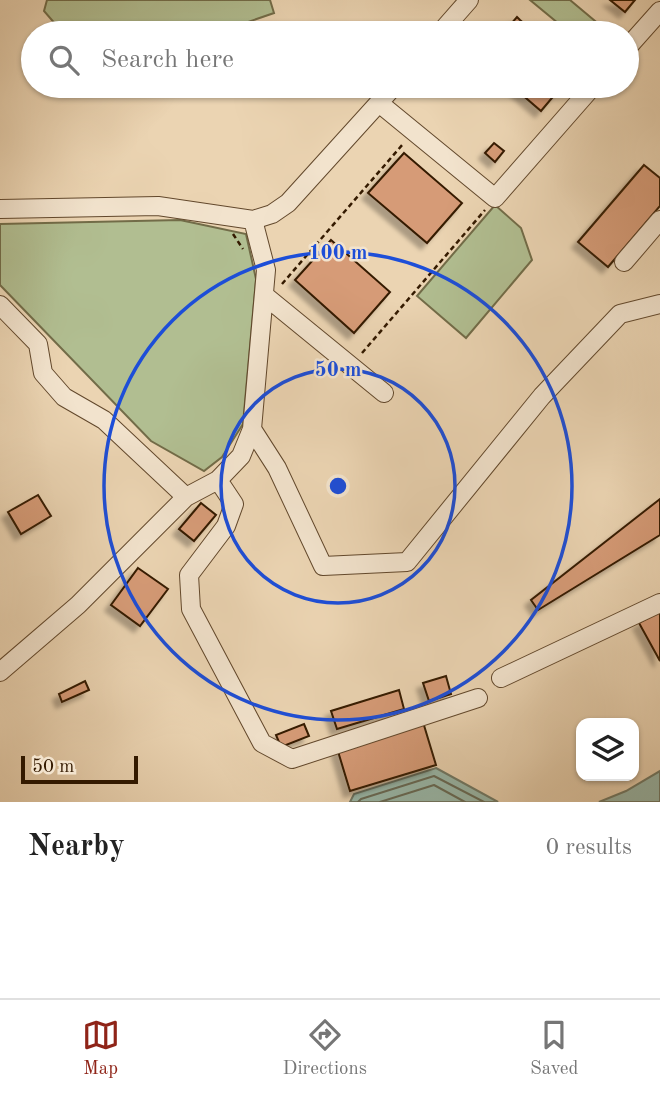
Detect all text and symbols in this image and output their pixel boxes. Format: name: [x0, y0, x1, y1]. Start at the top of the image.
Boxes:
search box: [21, 21, 639, 98]
icon: search: [45, 41, 83, 79]
text: Search here: [101, 47, 234, 73]
text: 100 m: [308, 243, 368, 264]
text: 50 m: [314, 360, 362, 381]
centre of rings: [326, 474, 350, 498]
map controls: [576, 718, 639, 781]
button: layers: [576, 718, 639, 781]
scale bar: [21, 753, 138, 785]
text: 50 m: [32, 758, 74, 777]
text: Nearby: [28, 832, 125, 862]
text: 0 results: [546, 836, 632, 859]
tab: Map: [82, 1016, 120, 1081]
tab: Directions: [283, 1016, 367, 1081]
tab: Saved: [530, 1016, 578, 1081]

